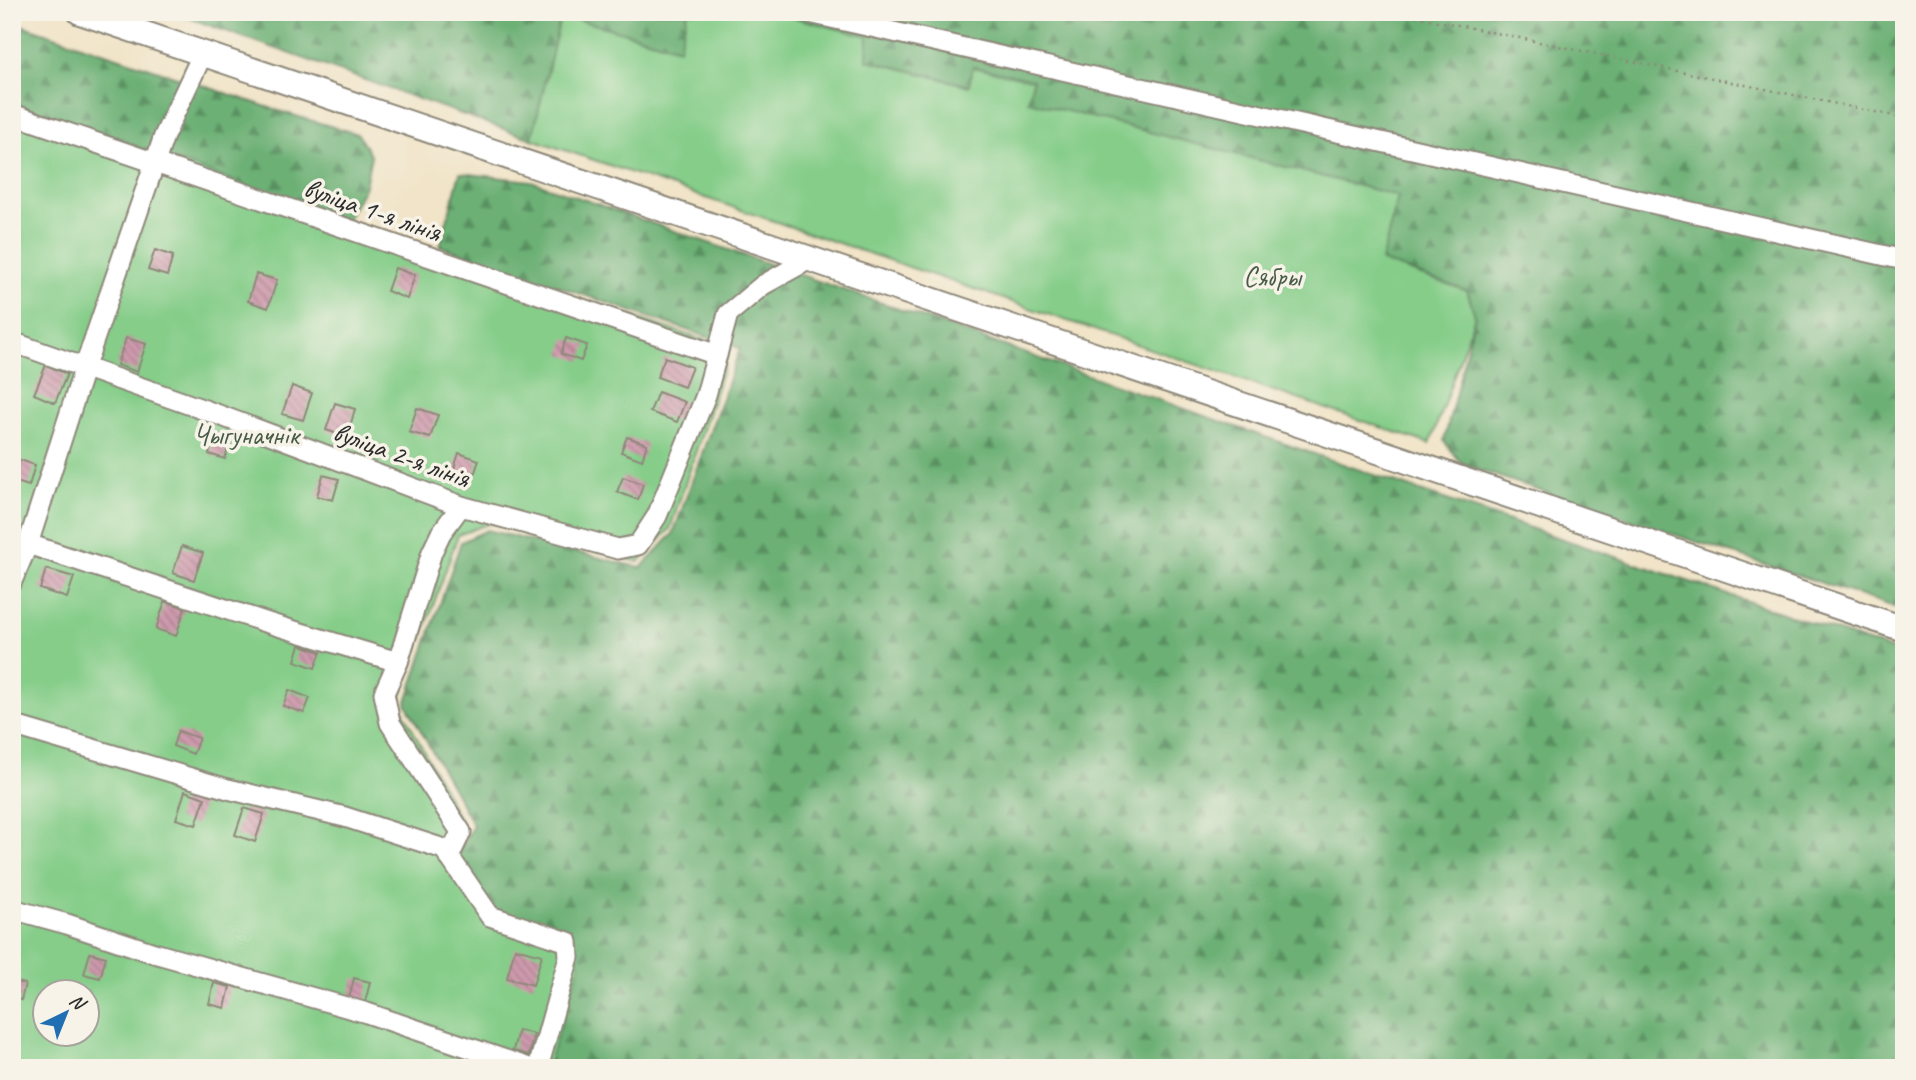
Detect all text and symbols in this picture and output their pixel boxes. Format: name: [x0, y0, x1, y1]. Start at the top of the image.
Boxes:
street label: вуліца 1-я лінія: [300, 170, 447, 250]
park label: Сябры: [1243, 259, 1303, 294]
street label: вуліца 2-я лінія: [329, 414, 476, 496]
park label: Чыгуначнік: [193, 417, 302, 452]
north arrow: [32, 978, 102, 1048]
text: N: [64, 989, 92, 1016]

